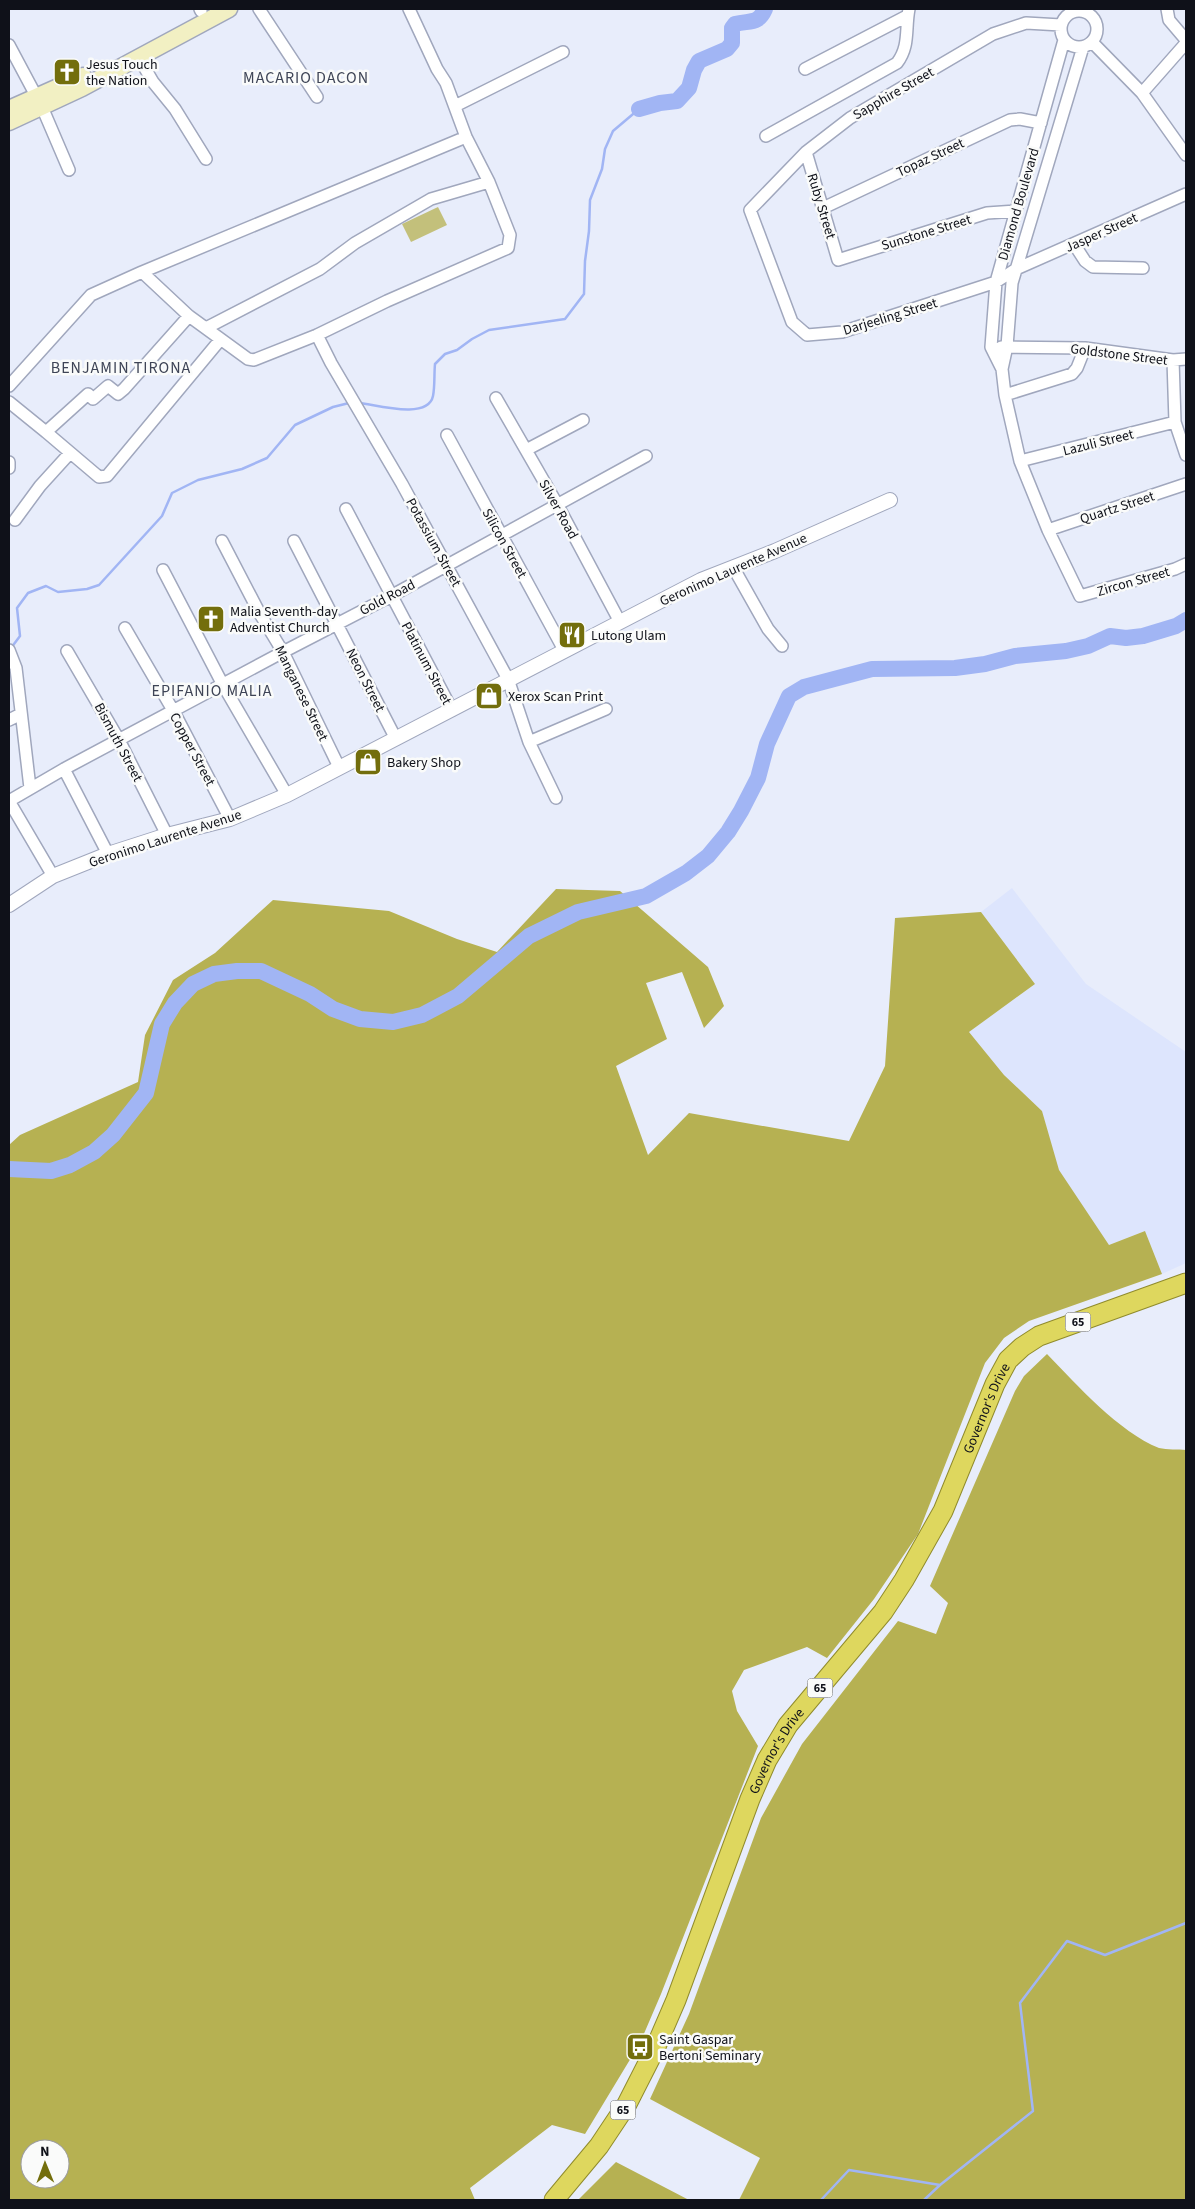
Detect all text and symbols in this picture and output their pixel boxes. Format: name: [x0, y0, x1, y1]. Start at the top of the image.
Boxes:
place label: Jesus Touch the Nation: [86, 55, 158, 91]
church icon: Jesus Touch the Nation: [52, 57, 82, 87]
street label: Sapphire Street: [849, 62, 938, 125]
district label: MACARIO DACON: [243, 67, 369, 89]
street label: Topaz Street: [893, 133, 968, 182]
street label: Diamond Boulevard: [993, 146, 1045, 263]
street label: Ruby Street: [802, 171, 841, 242]
street label: Jasper Street: [1062, 208, 1141, 258]
street label: Sunstone Street: [879, 210, 974, 256]
street label: Darjeeling Street: [841, 293, 940, 341]
street label: Goldstone Street: [1069, 339, 1169, 371]
district label: BENJAMIN TIRONA: [51, 357, 191, 379]
street label: Lazuli Street: [1061, 424, 1136, 461]
street label: Silver Road: [533, 476, 583, 543]
street label: Quartz Street: [1077, 486, 1157, 529]
street label: Potassium Street: [400, 494, 466, 591]
street label: Silicon Street: [477, 505, 532, 582]
street label: Geronimo Laurente Avenue: [657, 528, 810, 611]
street label: Zircon Street: [1095, 562, 1172, 602]
street label: Gold Road: [356, 575, 419, 621]
place label: Malia Seventh-day Adventist Church: [230, 602, 338, 638]
church icon: Malia Seventh-day Adventist Church: [196, 604, 226, 634]
street label: Platinum Street: [396, 618, 456, 709]
restaurant icon: Lutong Ulam: [557, 620, 587, 650]
place label: Lutong Ulam: [591, 626, 666, 646]
street label: Manganese Street: [269, 642, 333, 745]
street label: Neon Street: [341, 645, 390, 716]
district label: EPIFANIO MALIA: [151, 680, 273, 702]
shop icon: Xerox Scan Print: [474, 681, 504, 711]
place label: Xerox Scan Print: [508, 687, 603, 707]
street label: Bismuth Street: [89, 699, 147, 786]
street label: Copper Street: [164, 709, 220, 790]
shop icon: Bakery Shop: [353, 747, 383, 777]
place label: Bakery Shop: [387, 753, 461, 773]
street label: Geronimo Laurente Avenue: [87, 805, 244, 873]
road number: 65: [1066, 1312, 1090, 1331]
street label: Governor's Drive: [959, 1360, 1016, 1457]
road number: 65: [808, 1679, 832, 1698]
street label: Governor's Drive: [744, 1704, 809, 1797]
place label: Saint Gaspar Bertoni Seminary: [659, 2030, 761, 2066]
bus stop icon: Saint Gaspar Bertoni Seminary: [625, 2032, 655, 2062]
road number: 65: [610, 2100, 636, 2120]
north arrow: [20, 2139, 70, 2189]
text: N: [40, 2142, 50, 2162]

